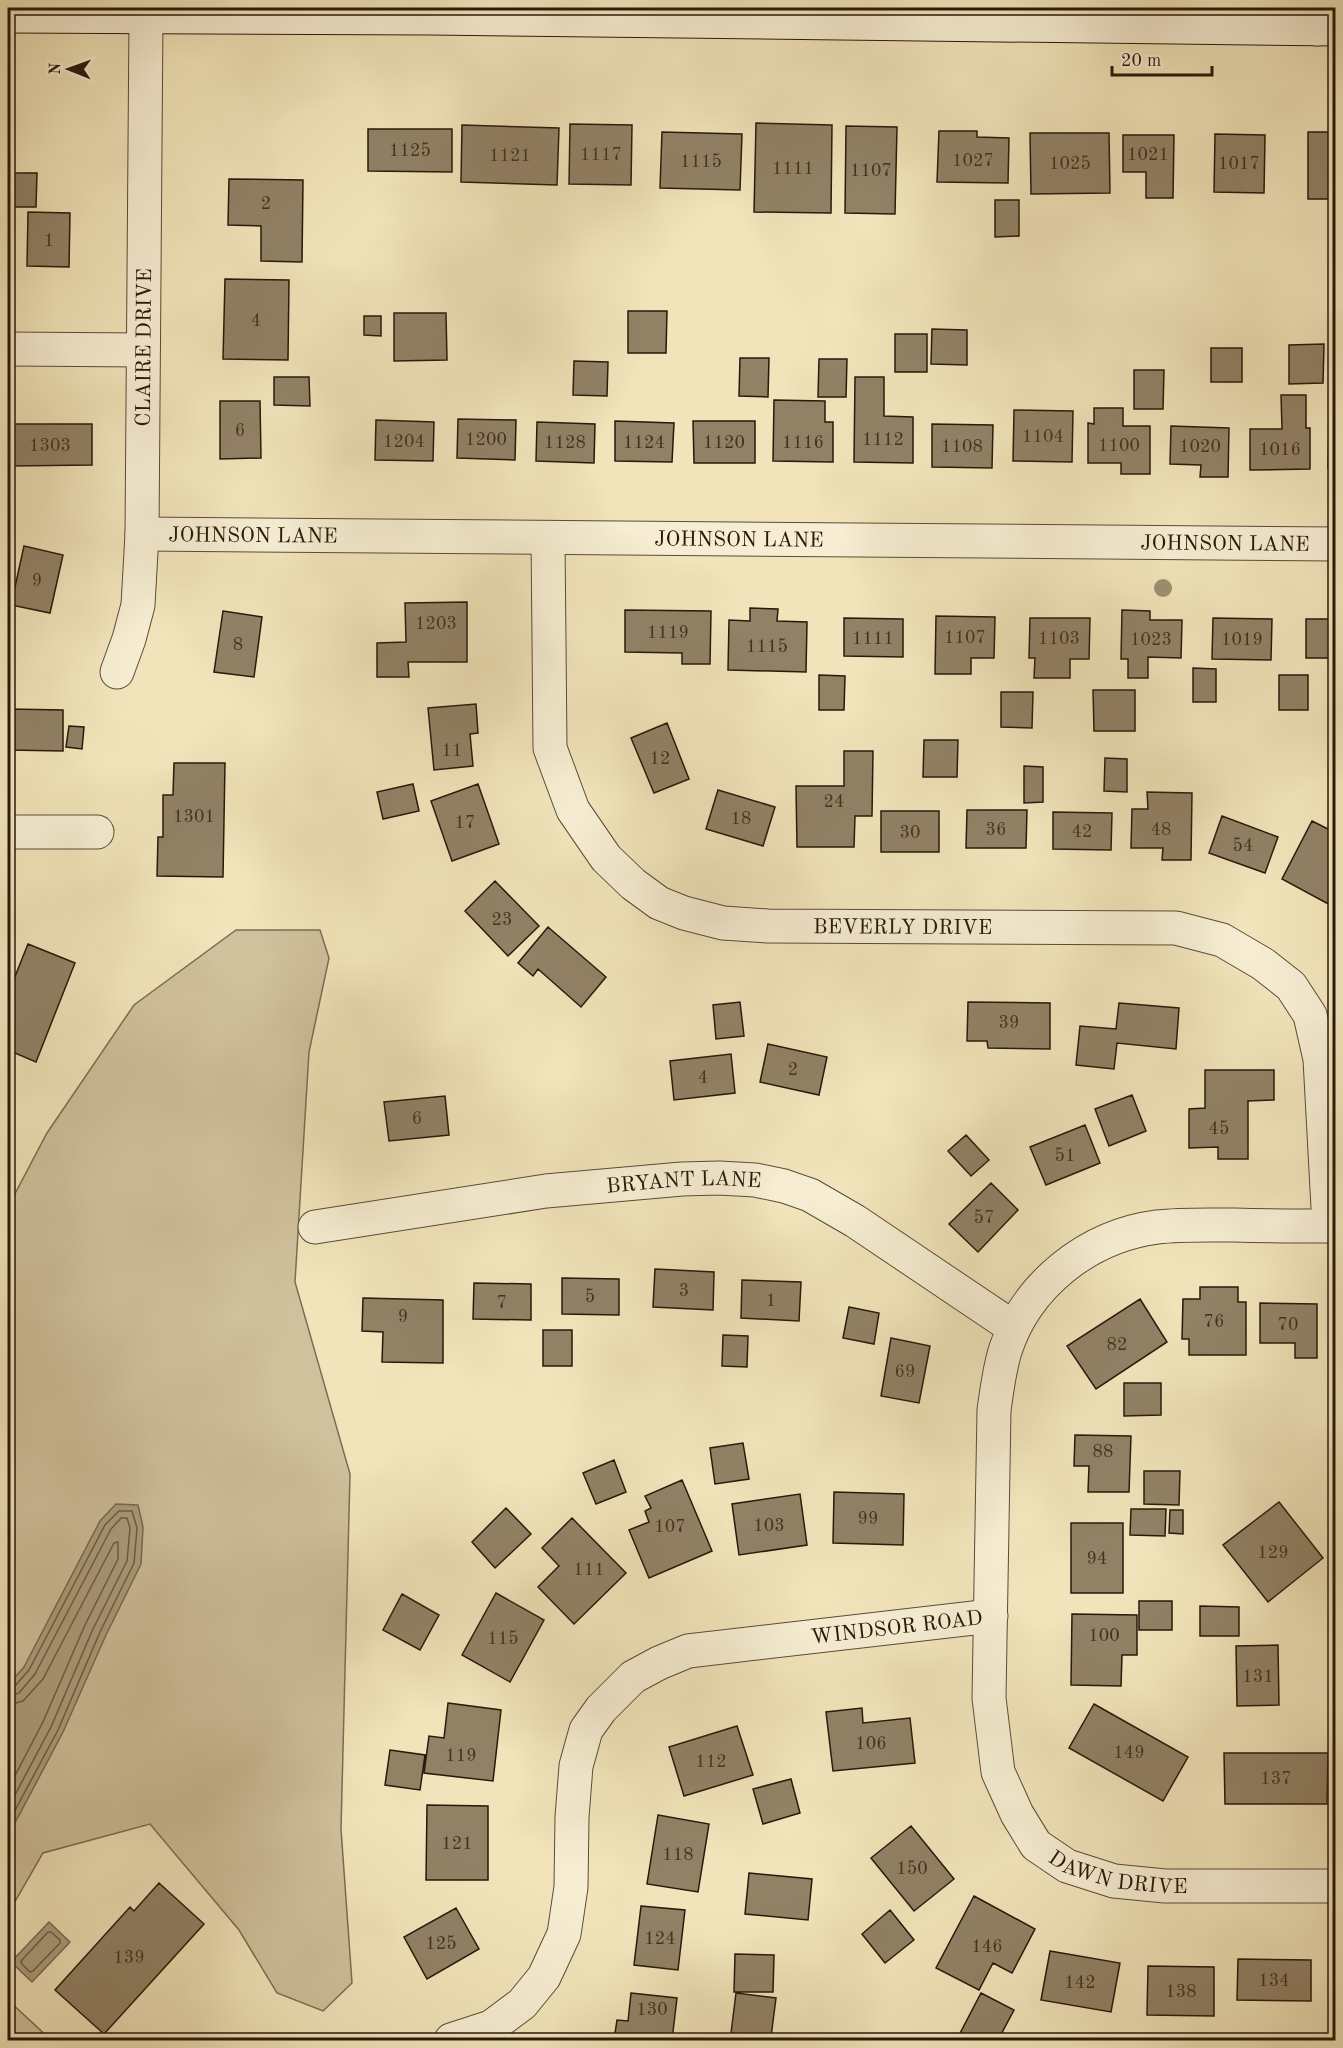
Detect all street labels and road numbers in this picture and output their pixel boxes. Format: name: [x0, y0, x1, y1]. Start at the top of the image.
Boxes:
street label: CLAIRE DRIVE: [134, 268, 156, 427]
street label: JOHNSON LANE: [168, 525, 338, 548]
street label: JOHNSON LANE: [654, 529, 824, 552]
street label: JOHNSON LANE: [1140, 533, 1310, 556]
street label: BEVERLY DRIVE: [813, 917, 992, 939]
street label: BRYANT LANE: [605, 1169, 762, 1198]
street label: WINDSOR ROAD: [810, 1608, 984, 1649]
street label: DAWN DRIVE: [1044, 1848, 1187, 1899]

